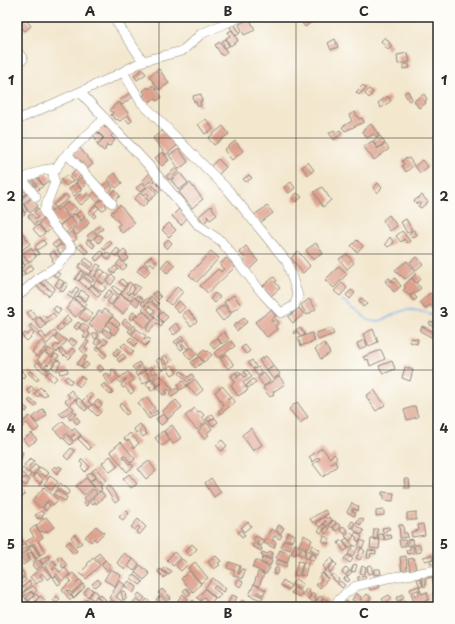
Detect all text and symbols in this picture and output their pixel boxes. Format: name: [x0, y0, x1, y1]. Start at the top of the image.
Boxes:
text: A: [85, 1, 95, 20]
text: B: [224, 1, 233, 20]
text: C: [359, 1, 369, 20]
text: 1: [8, 70, 14, 89]
text: 1: [441, 70, 447, 89]
text: 2: [6, 186, 16, 205]
text: 2: [439, 186, 449, 205]
text: 3: [7, 302, 16, 321]
text: 3: [440, 302, 449, 321]
text: 4: [7, 418, 16, 437]
text: 4: [440, 418, 449, 437]
text: 5: [7, 534, 15, 553]
text: 5: [440, 534, 448, 553]
text: A: [85, 603, 95, 622]
text: B: [224, 603, 233, 622]
text: C: [359, 603, 369, 622]

